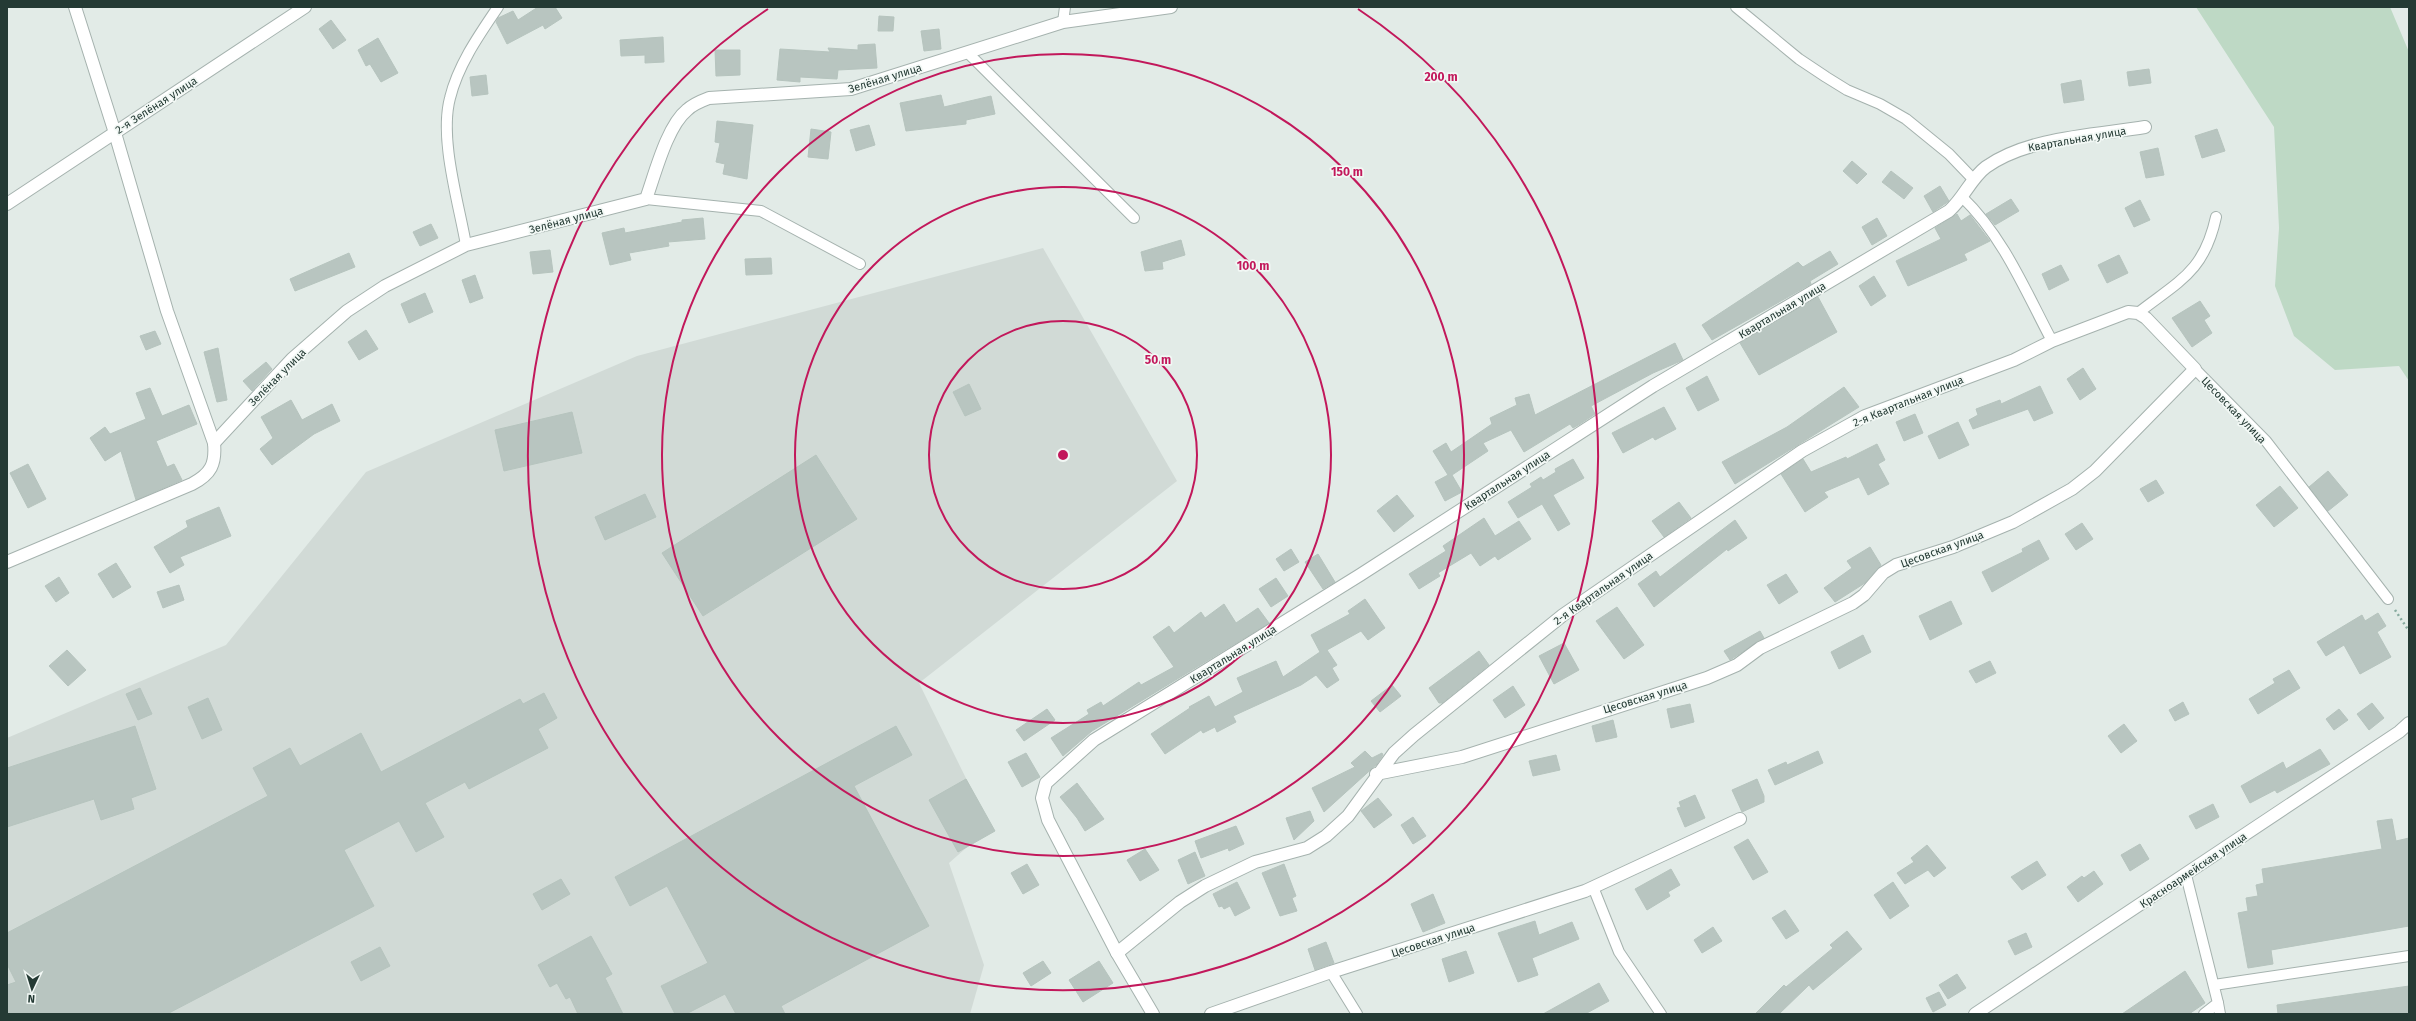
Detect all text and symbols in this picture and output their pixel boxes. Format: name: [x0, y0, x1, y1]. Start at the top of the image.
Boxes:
street label: Зелёная улица: [847, 61, 923, 96]
text: 200 m: [1424, 70, 1458, 84]
street label: 2-я Зелёная улица: [113, 74, 200, 137]
street label: Квартальная улица: [2027, 124, 2127, 155]
text: 150 m: [1331, 165, 1363, 179]
street label: Зелёная улица: [528, 204, 605, 237]
text: 100 m: [1237, 259, 1269, 273]
street label: Квартальная улица: [1736, 279, 1828, 342]
street label: Зелёная улица: [246, 346, 309, 409]
text: 50 m: [1145, 353, 1171, 367]
street label: 2-я Квартальная улица: [1851, 373, 1965, 430]
street label: Цесовская улица: [2199, 374, 2269, 446]
centre of rings: [1056, 448, 1070, 462]
street label: Квартальная улица: [1462, 448, 1553, 513]
street label: Цесовская улица: [1899, 528, 1985, 571]
street label: 2-я Квартальная улица: [1551, 549, 1655, 628]
street label: Квартальная улица: [1188, 623, 1279, 686]
street label: Цесовская улица: [1601, 678, 1689, 716]
street label: Красноармейская улица: [2137, 830, 2249, 911]
street label: Цесовская улица: [1390, 921, 1477, 960]
north arrow: [12, 969, 52, 1009]
text: N: [27, 992, 35, 1005]

